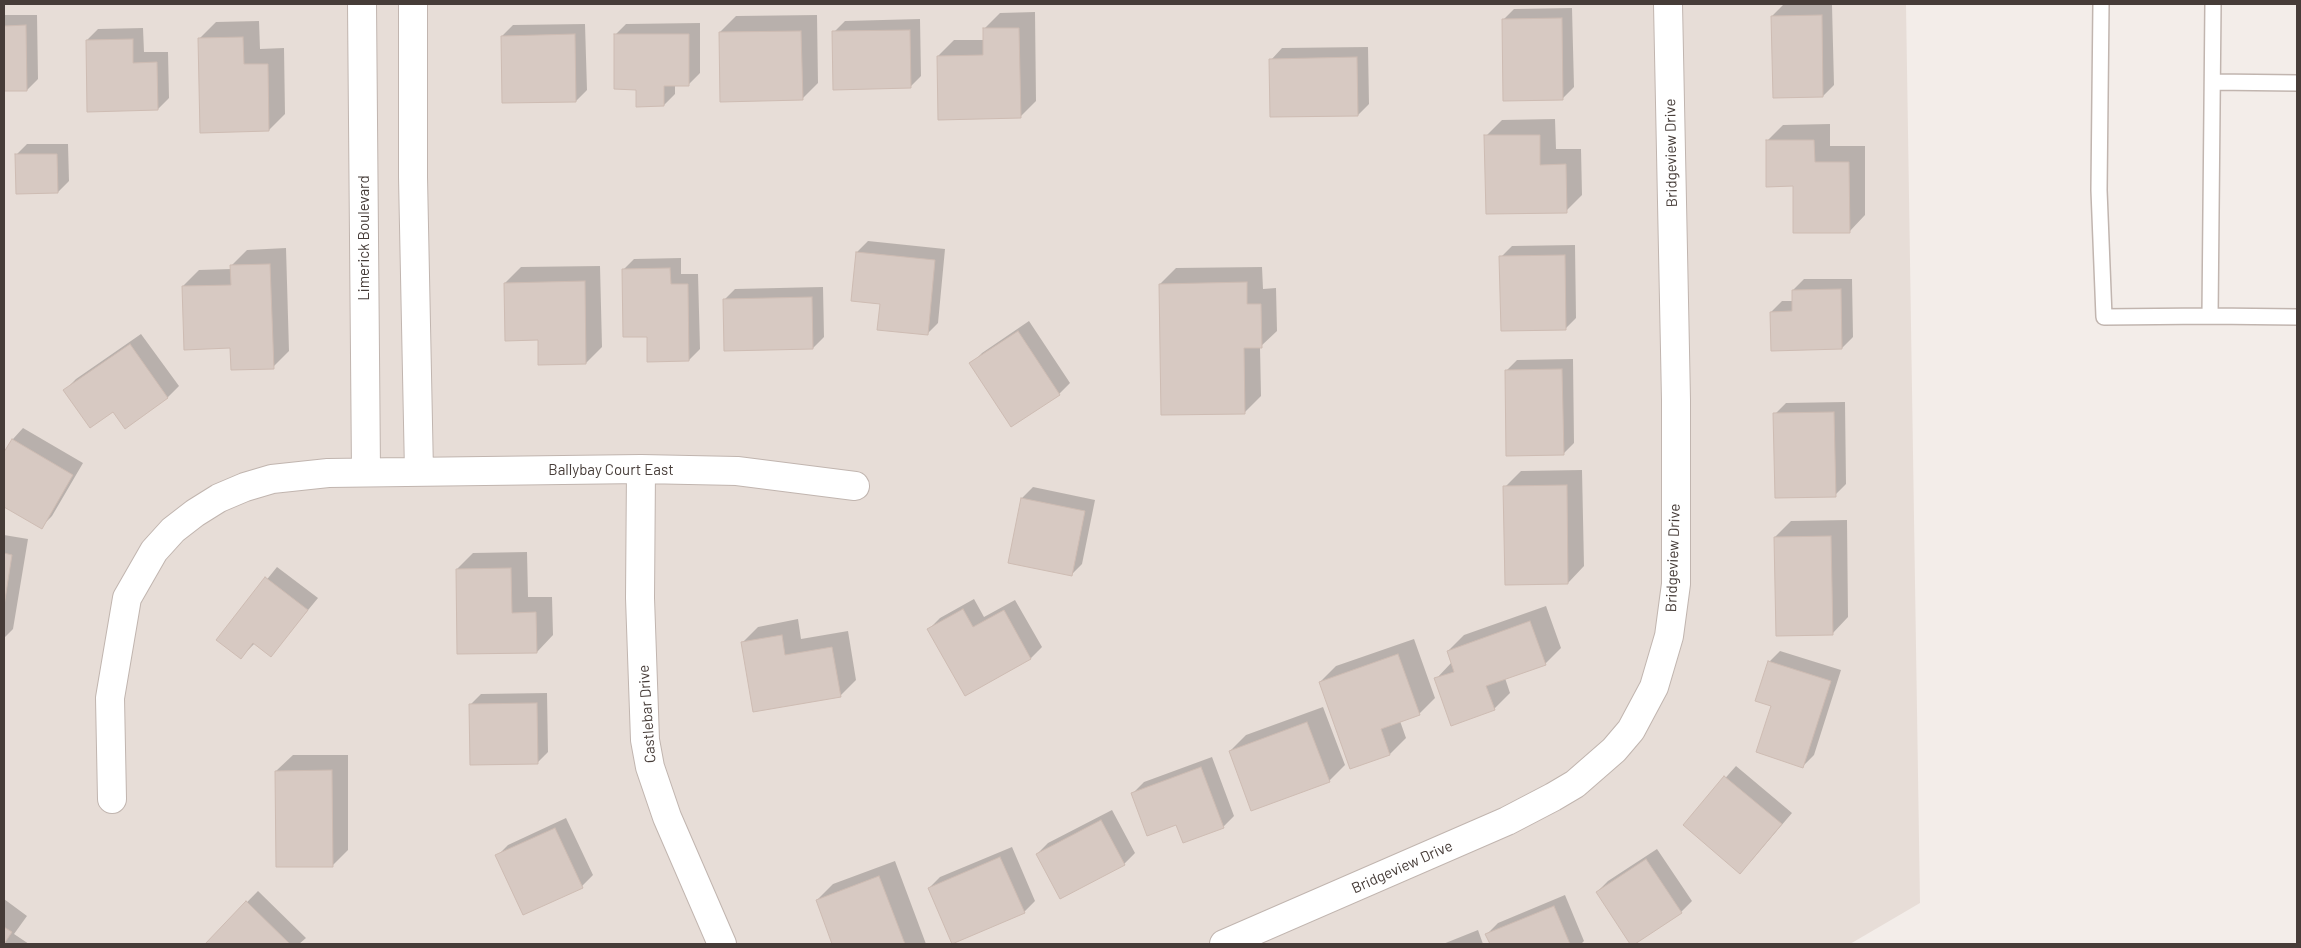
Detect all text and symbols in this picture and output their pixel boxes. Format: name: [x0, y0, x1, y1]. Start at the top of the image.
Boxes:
street label: Bridgeview Drive: [1661, 99, 1681, 207]
street label: Limerick Boulevard: [355, 175, 373, 301]
street label: Ballybay Court East: [548, 461, 674, 479]
street label: Bridgeview Drive: [1662, 503, 1684, 613]
street label: Castlebar Drive: [635, 664, 659, 764]
street label: Bridgeview Drive: [1349, 837, 1455, 897]

